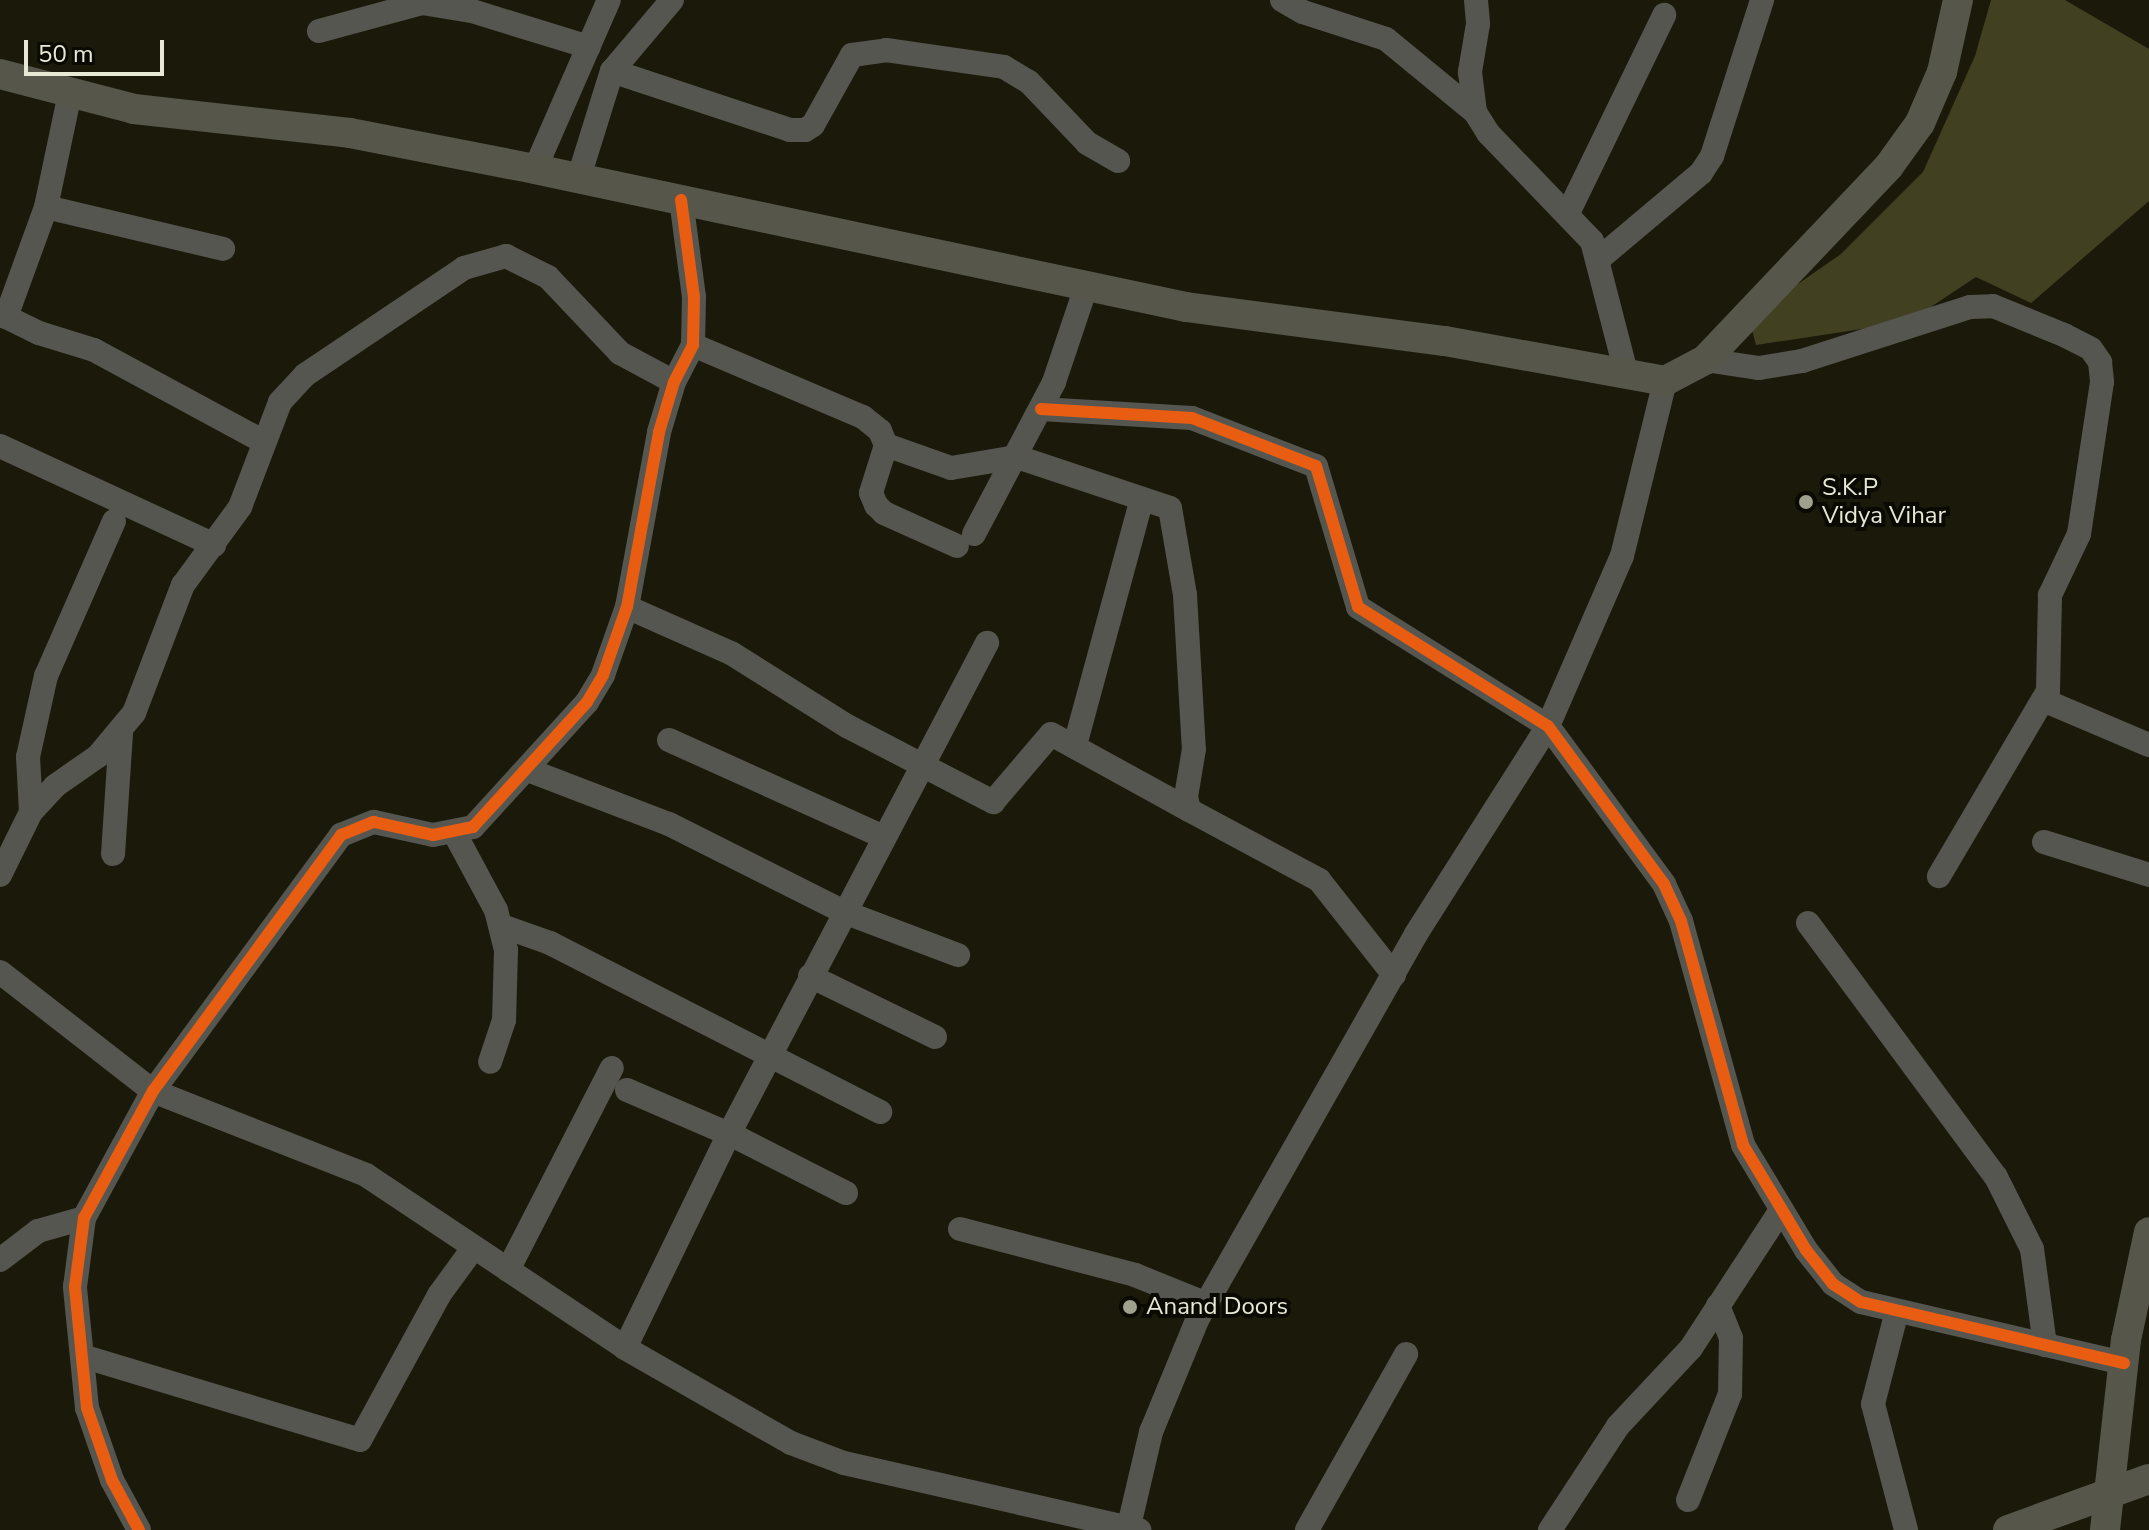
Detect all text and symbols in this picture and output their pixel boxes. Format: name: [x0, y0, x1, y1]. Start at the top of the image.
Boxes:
scale bar: [28, 24, 168, 74]
text: 50 m: [38, 38, 94, 70]
place label: S.K.P Vidya Vihar: [1822, 474, 1946, 530]
marker: S.K.P Vidya Vihar: [1797, 493, 1815, 511]
place label: Anand Doors: [1146, 1293, 1288, 1321]
marker: Anand Doors: [1121, 1298, 1139, 1316]

